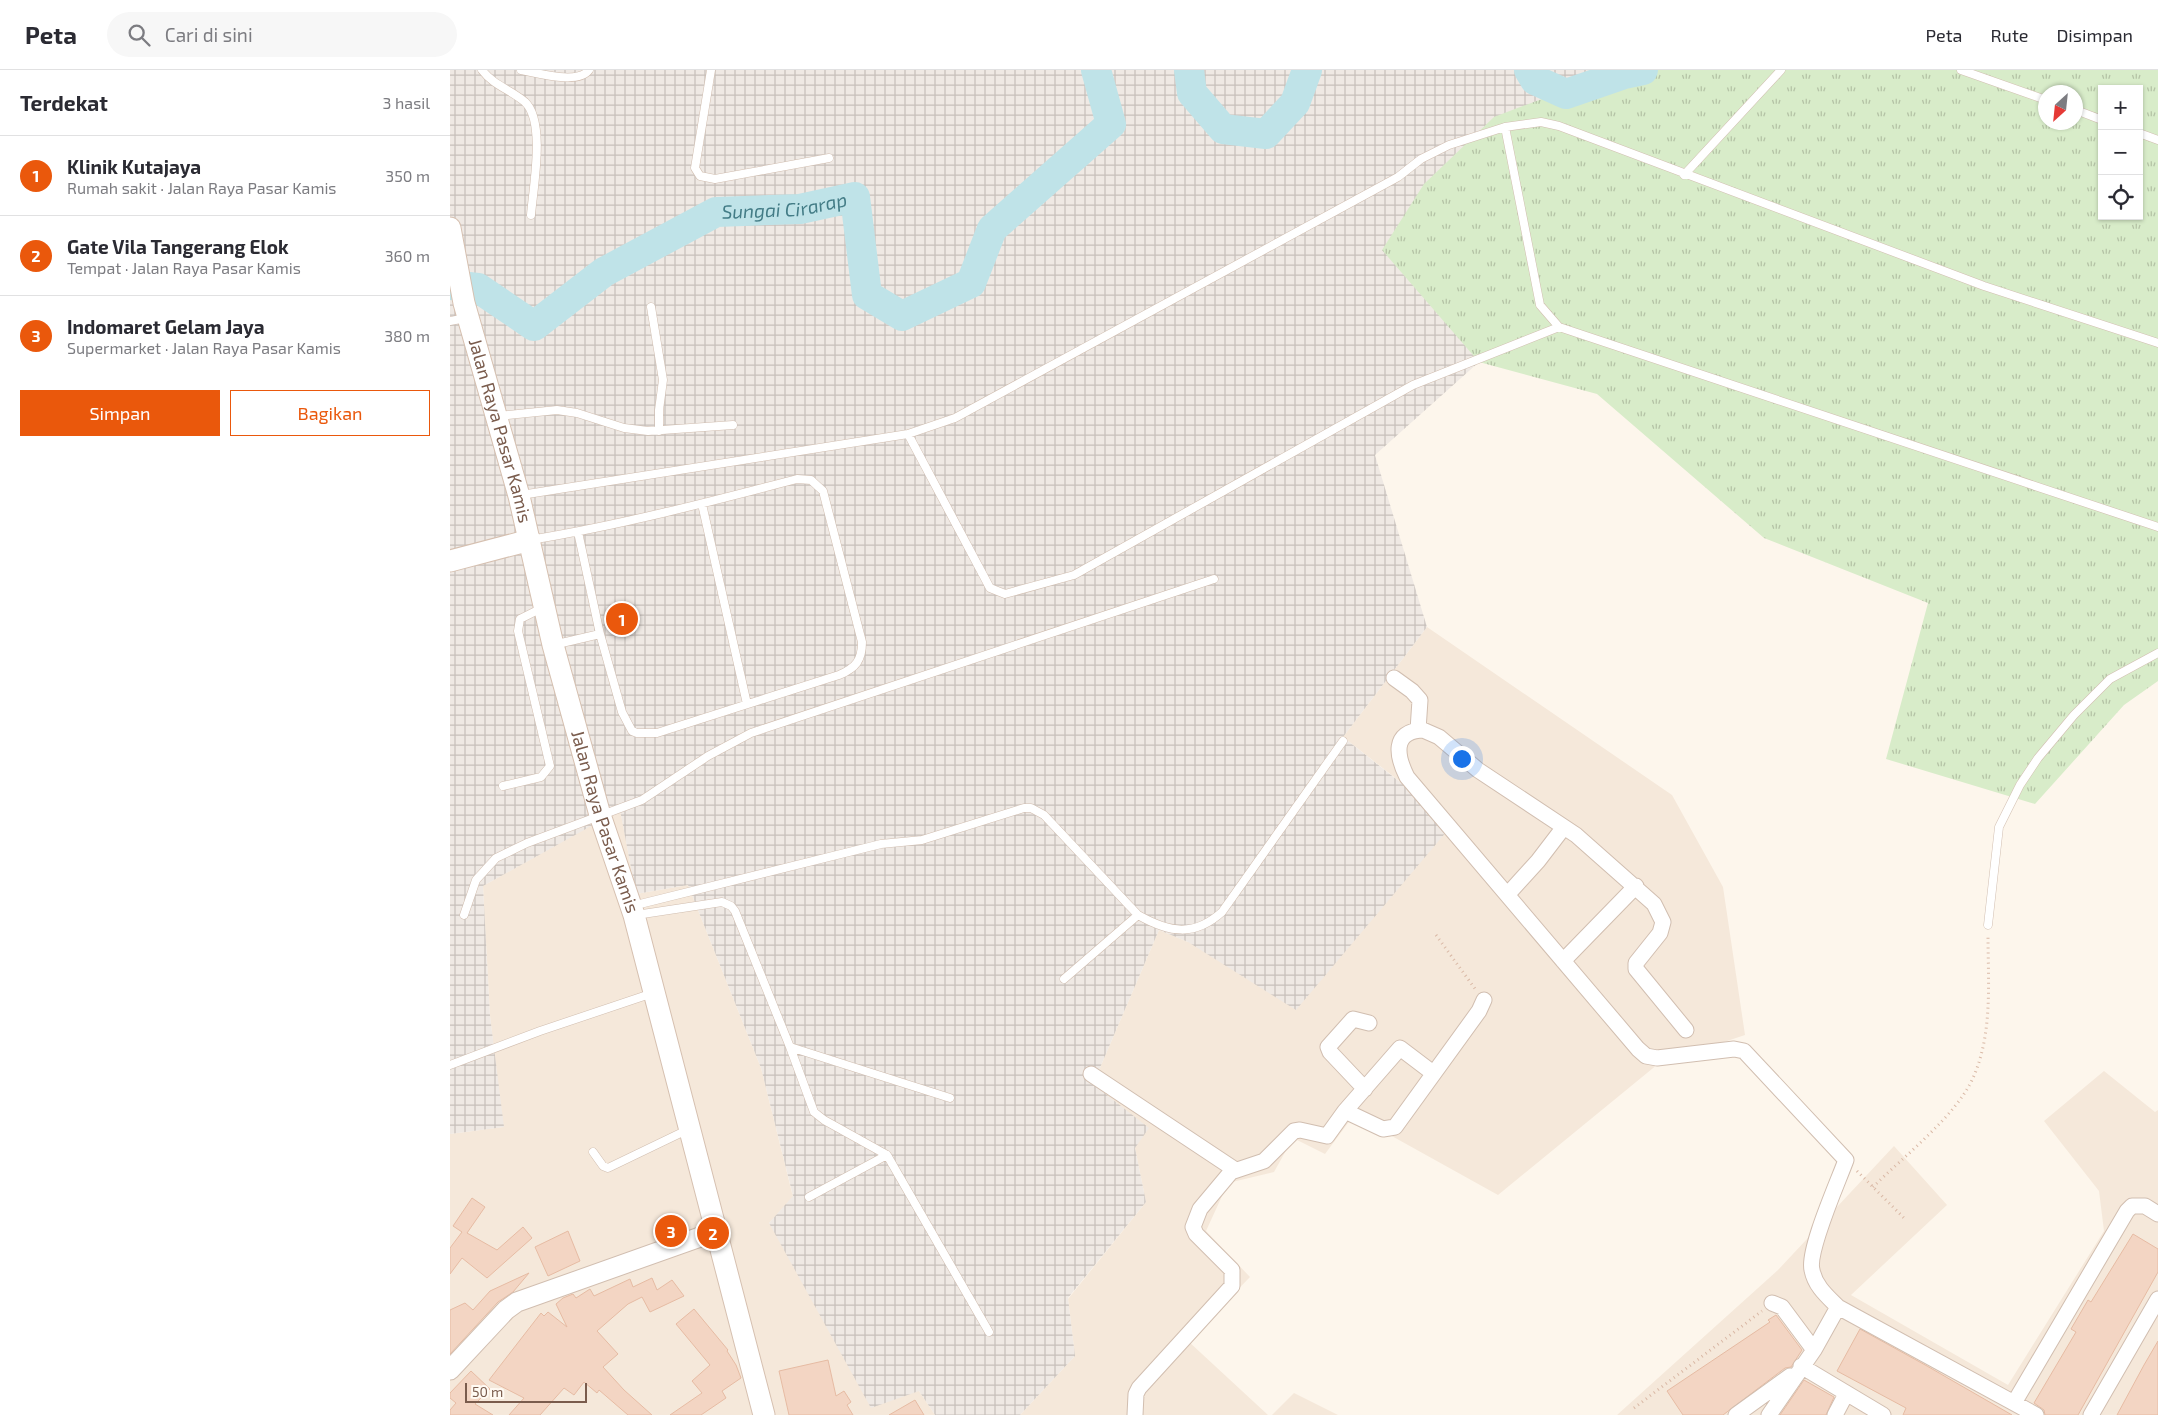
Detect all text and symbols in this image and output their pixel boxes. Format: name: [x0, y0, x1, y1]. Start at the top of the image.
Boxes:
search box: [107, 12, 457, 57]
text: Peta: [25, 20, 77, 49]
icon: search: [125, 21, 153, 49]
text: Cari di sini: [165, 23, 253, 46]
text: Peta: [1926, 24, 1963, 46]
text: Rute: [1991, 24, 2028, 46]
text: Disimpan: [2056, 24, 2133, 46]
north arrow: [2038, 85, 2083, 130]
map controls: [2098, 85, 2143, 220]
button: +: [2098, 85, 2143, 130]
text: Terdekat: [20, 90, 108, 115]
text: 3 hasil: [383, 93, 430, 112]
button: −: [2098, 130, 2143, 175]
text: Klinik Kutajaya: [67, 155, 201, 178]
text: 1: [33, 166, 39, 185]
text: 350 m: [385, 166, 430, 185]
button: locate: [2098, 175, 2143, 220]
text: Rumah sakit · Jalan Raya Pasar Kamis: [67, 178, 337, 197]
water label: Sungai Cirarap: [721, 187, 849, 223]
text: Gate Vila Tangerang Elok: [67, 235, 289, 258]
text: 2: [31, 246, 41, 265]
text: 360 m: [385, 246, 430, 265]
text: Tempat · Jalan Raya Pasar Kamis: [67, 258, 301, 277]
text: Indomaret Gelam Jaya: [67, 315, 264, 338]
text: 3: [31, 326, 41, 345]
text: 380 m: [384, 326, 430, 345]
street label: Jalan Raya Pasar Kamis: [465, 336, 537, 525]
text: Supermarket · Jalan Raya Pasar Kamis: [67, 338, 341, 357]
button: Simpan: [20, 390, 220, 436]
button: Bagikan: [230, 390, 430, 436]
pin: 1: [606, 600, 638, 638]
street label: Jalan Raya Pasar Kamis: [567, 728, 645, 916]
your location: [1449, 746, 1475, 772]
pin: 3: [655, 1212, 687, 1250]
pin: 2: [697, 1214, 729, 1252]
scale bar: [465, 1380, 588, 1403]
text: 50 m: [472, 1383, 503, 1400]

